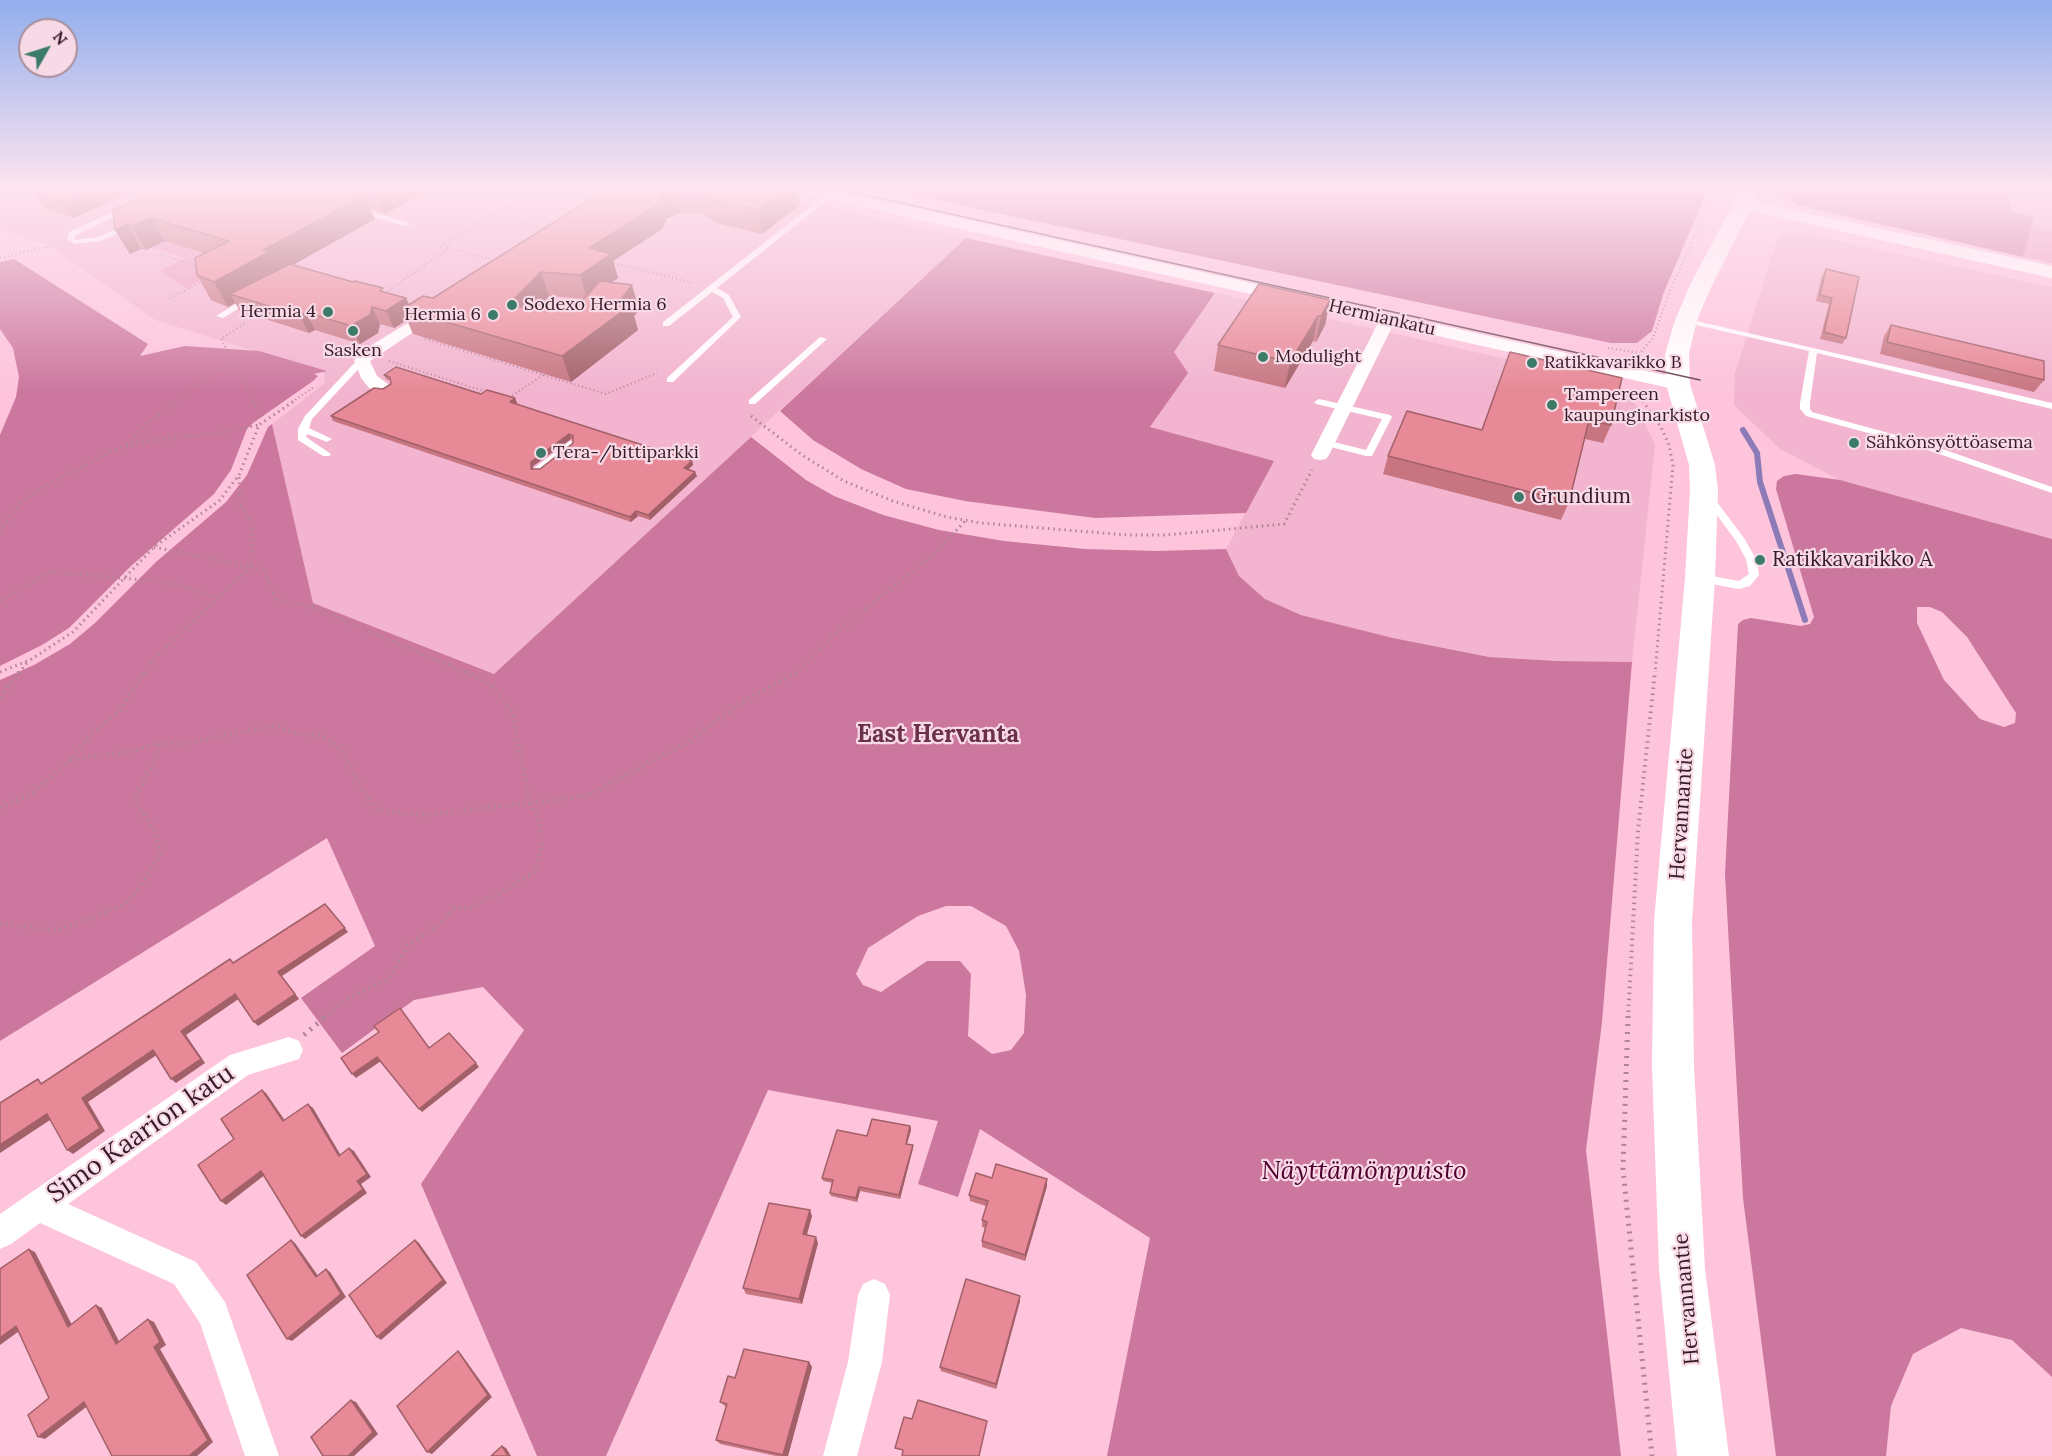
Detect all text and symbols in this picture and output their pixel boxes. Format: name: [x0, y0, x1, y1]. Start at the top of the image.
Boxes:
north arrow: [18, 18, 78, 78]
text: N: [49, 27, 72, 49]
place label: Sodexo Hermia 6: [524, 294, 667, 316]
street label: Hermiankatu: [1326, 295, 1438, 341]
marker: Sodexo Hermia 6: [505, 298, 519, 312]
place label: Hermia 4: [240, 301, 316, 323]
place label: Hermia 6: [404, 304, 481, 326]
marker: Hermia 4: [321, 305, 335, 319]
marker: Hermia 6: [486, 308, 500, 322]
marker: Sasken: [346, 324, 360, 338]
place label: Sasken: [324, 340, 382, 362]
place label: Modulight: [1275, 346, 1361, 368]
marker: Modulight: [1256, 350, 1270, 364]
place label: Ratikkavarikko B: [1544, 352, 1682, 374]
marker: Ratikkavarikko B: [1525, 356, 1539, 370]
place label: Tampereen kaupunginarkisto: [1564, 384, 1710, 426]
marker: Tampereen kaupunginarkisto: [1545, 398, 1559, 412]
place label: Sähkönsyöttöasema: [1866, 432, 2033, 454]
marker: Sähkönsyöttöasema: [1847, 436, 1861, 450]
place label: Tera-/bittiparkki: [553, 442, 699, 464]
marker: Tera-/bittiparkki: [534, 446, 548, 460]
place label: Grundium: [1531, 484, 1631, 510]
marker: Grundium: [1512, 490, 1526, 504]
place label: Ratikkavarikko A: [1772, 547, 1933, 573]
marker: Ratikkavarikko A: [1753, 553, 1767, 567]
district label: East Hervanta: [857, 721, 1019, 749]
street label: Hervannantie: [1665, 747, 1699, 881]
street label: Simo Kaarion katu: [42, 1058, 240, 1210]
park label: Näyttämönpuisto: [1261, 1156, 1467, 1188]
street label: Hervannantie: [1669, 1232, 1705, 1366]

